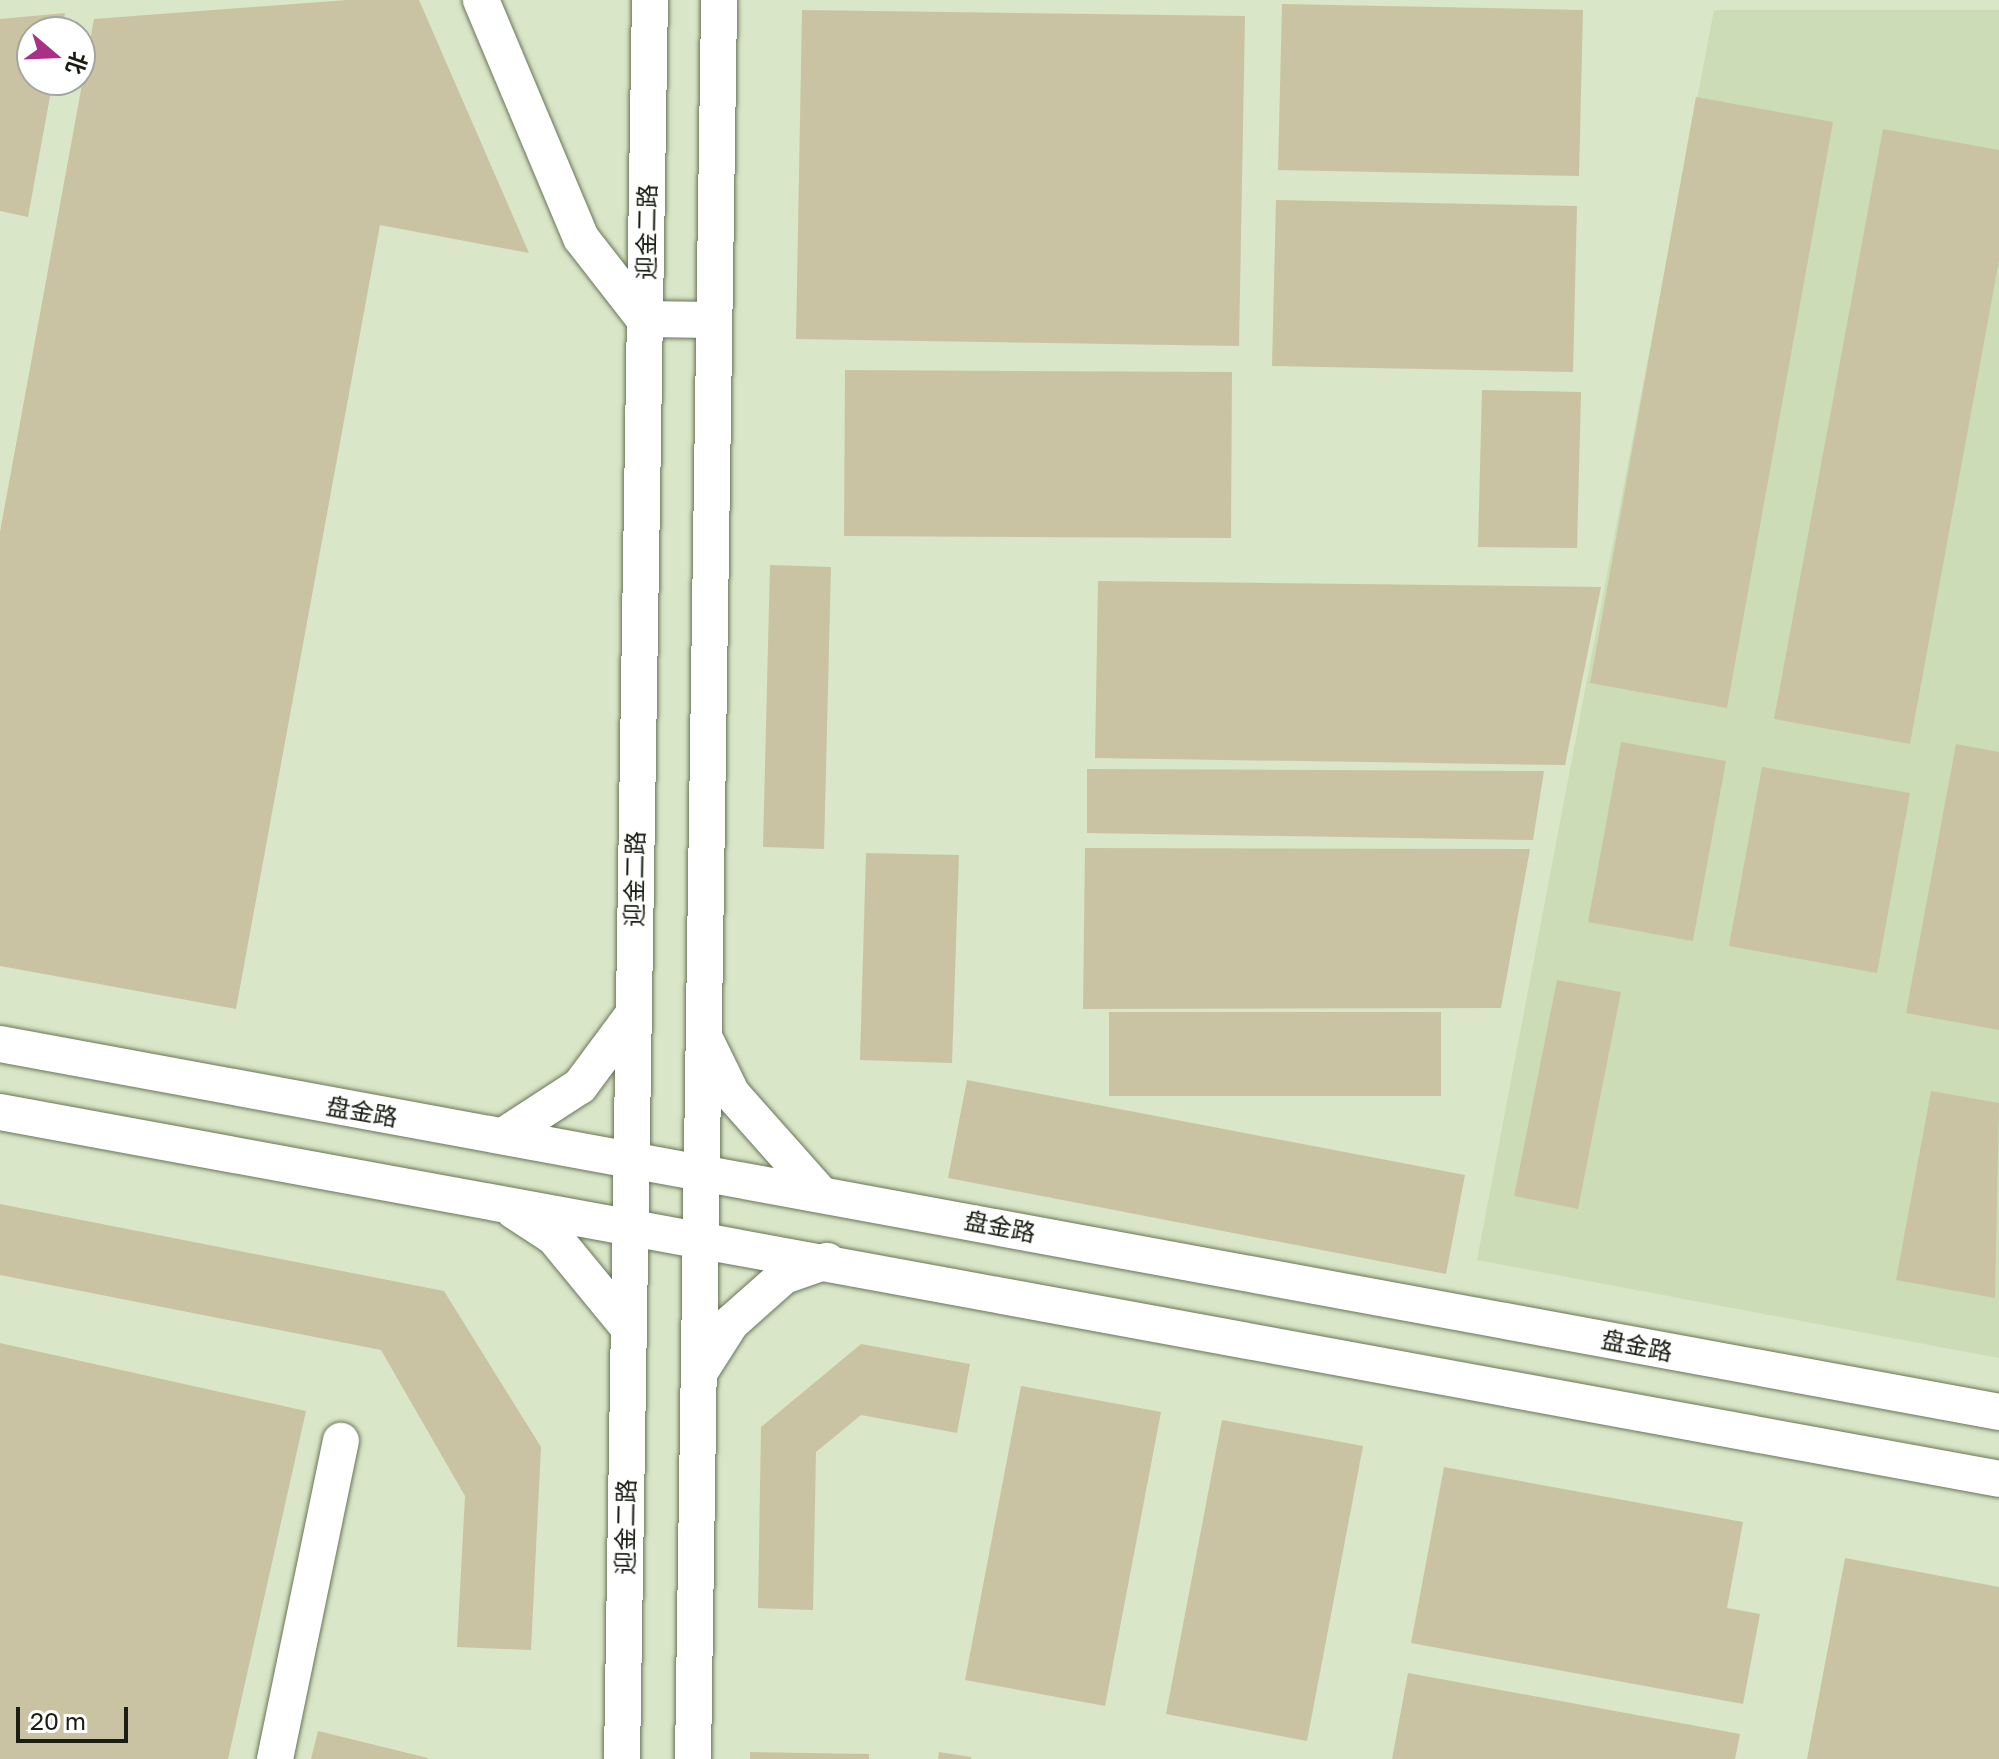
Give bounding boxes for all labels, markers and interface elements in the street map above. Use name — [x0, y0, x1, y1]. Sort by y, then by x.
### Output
north arrow — [16, 16, 96, 96]
text: 北 — [61, 49, 94, 78]
street label: 迎金二路 — [631, 184, 661, 280]
street label: 迎金二路 — [619, 831, 649, 927]
street label: 盘金路 — [324, 1091, 400, 1131]
street label: 盘金路 — [962, 1205, 1038, 1247]
street label: 盘金路 — [1599, 1324, 1675, 1366]
street label: 迎金二路 — [610, 1479, 640, 1575]
scale bar — [20, 1691, 132, 1741]
text: 20 m — [30, 1706, 86, 1735]

